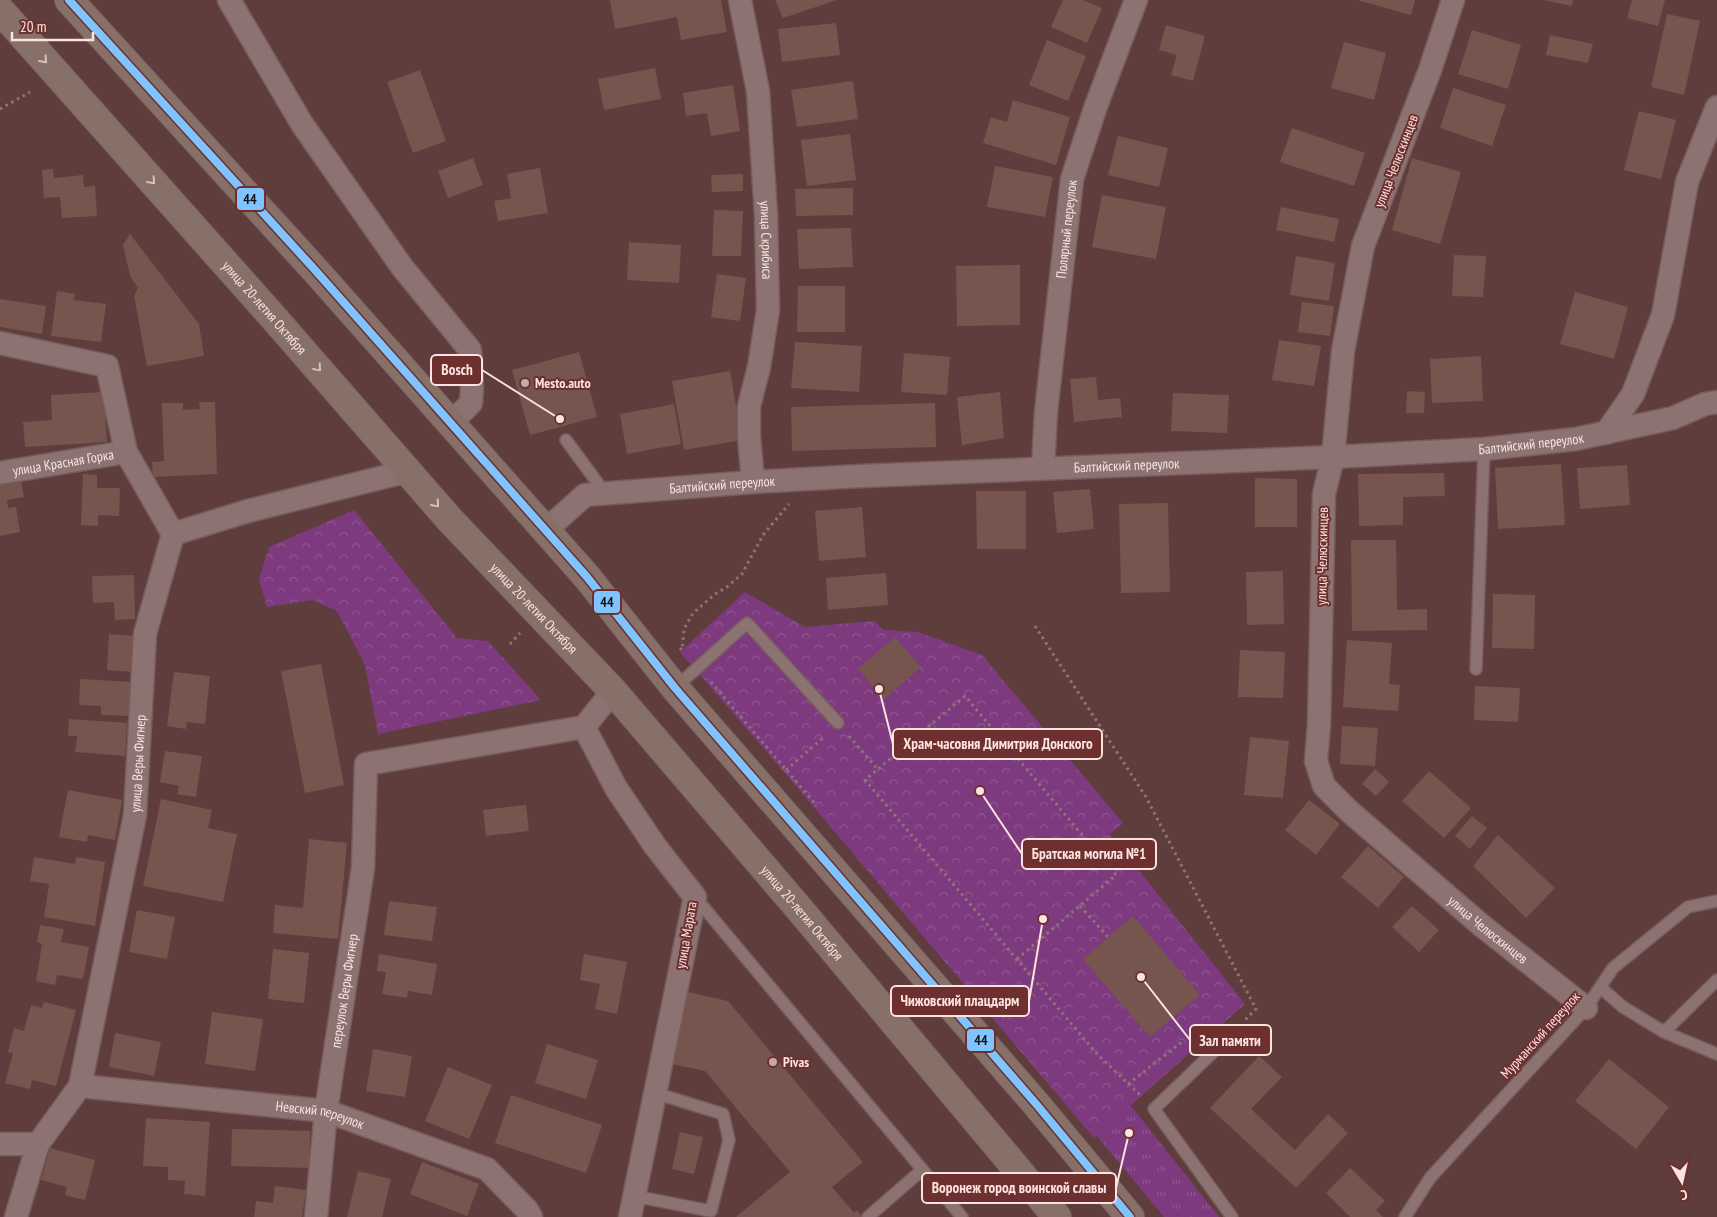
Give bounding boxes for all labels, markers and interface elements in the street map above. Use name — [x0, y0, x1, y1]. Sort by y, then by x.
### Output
scale bar — [12, 10, 94, 42]
text: 20 m — [20, 17, 46, 36]
one-way arrow — [38, 54, 47, 63]
street label: улица Челюскинцев — [1370, 112, 1422, 210]
one-way arrow — [146, 176, 155, 185]
street label: Полярный переулок — [1052, 178, 1081, 280]
line badge: 44 — [236, 187, 265, 211]
text: 44 — [243, 190, 257, 208]
street label: улица Скрибиса — [756, 200, 776, 279]
street label: улица 20-летия Октября — [218, 257, 311, 358]
callout: Bosch — [431, 355, 482, 385]
text: Bosch — [441, 360, 473, 379]
one-way arrow — [312, 363, 321, 372]
place label: Mesto.auto — [535, 374, 591, 392]
marker: Mesto.auto — [519, 377, 531, 389]
street label: Балтийский переулок — [1478, 428, 1586, 458]
street label: улица Красная Горка — [11, 445, 115, 480]
street label: Балтийский переулок — [1073, 454, 1181, 476]
street label: Балтийский переулок — [669, 472, 776, 497]
one-way arrow — [431, 498, 439, 507]
street label: улица Челюскинцев — [1312, 506, 1332, 605]
street label: улица 20-летия Октября — [486, 559, 582, 658]
line badge: 44 — [593, 590, 621, 614]
text: 44 — [600, 593, 614, 611]
street label: улица Веры Фигнер — [126, 714, 150, 813]
callout: Храм-часовня Димитрия Донского — [893, 729, 1102, 759]
text: Храм-часовня Димитрия Донского — [903, 734, 1093, 753]
callout: Братская могила №1 — [1022, 839, 1156, 869]
text: Братская могила №1 — [1032, 844, 1146, 863]
street label: улица 20-летия Октября — [757, 862, 848, 964]
street label: улица Челюскинцев — [1444, 892, 1532, 968]
street label: улица Марата — [671, 900, 701, 970]
street label: переулок Веры Фигнер — [327, 933, 362, 1049]
callout: Чижовский плацдарм — [891, 986, 1029, 1016]
street label: Мурманский переулок — [1496, 987, 1584, 1082]
text: Чижовский плацдарм — [901, 991, 1019, 1010]
callout: Зал памяти — [1190, 1025, 1271, 1055]
line badge: 44 — [966, 1028, 995, 1052]
text: 44 — [974, 1031, 988, 1049]
text: Зал памяти — [1199, 1031, 1261, 1050]
place label: Pivas — [783, 1053, 809, 1071]
marker: Pivas — [767, 1056, 779, 1068]
street label: Невский переулок — [275, 1097, 367, 1133]
north arrow — [1657, 1157, 1707, 1207]
callout: Воронеж город воинской славы — [922, 1173, 1116, 1203]
text: Воронеж город воинской славы — [932, 1178, 1106, 1197]
text: С — [1679, 1185, 1689, 1204]

